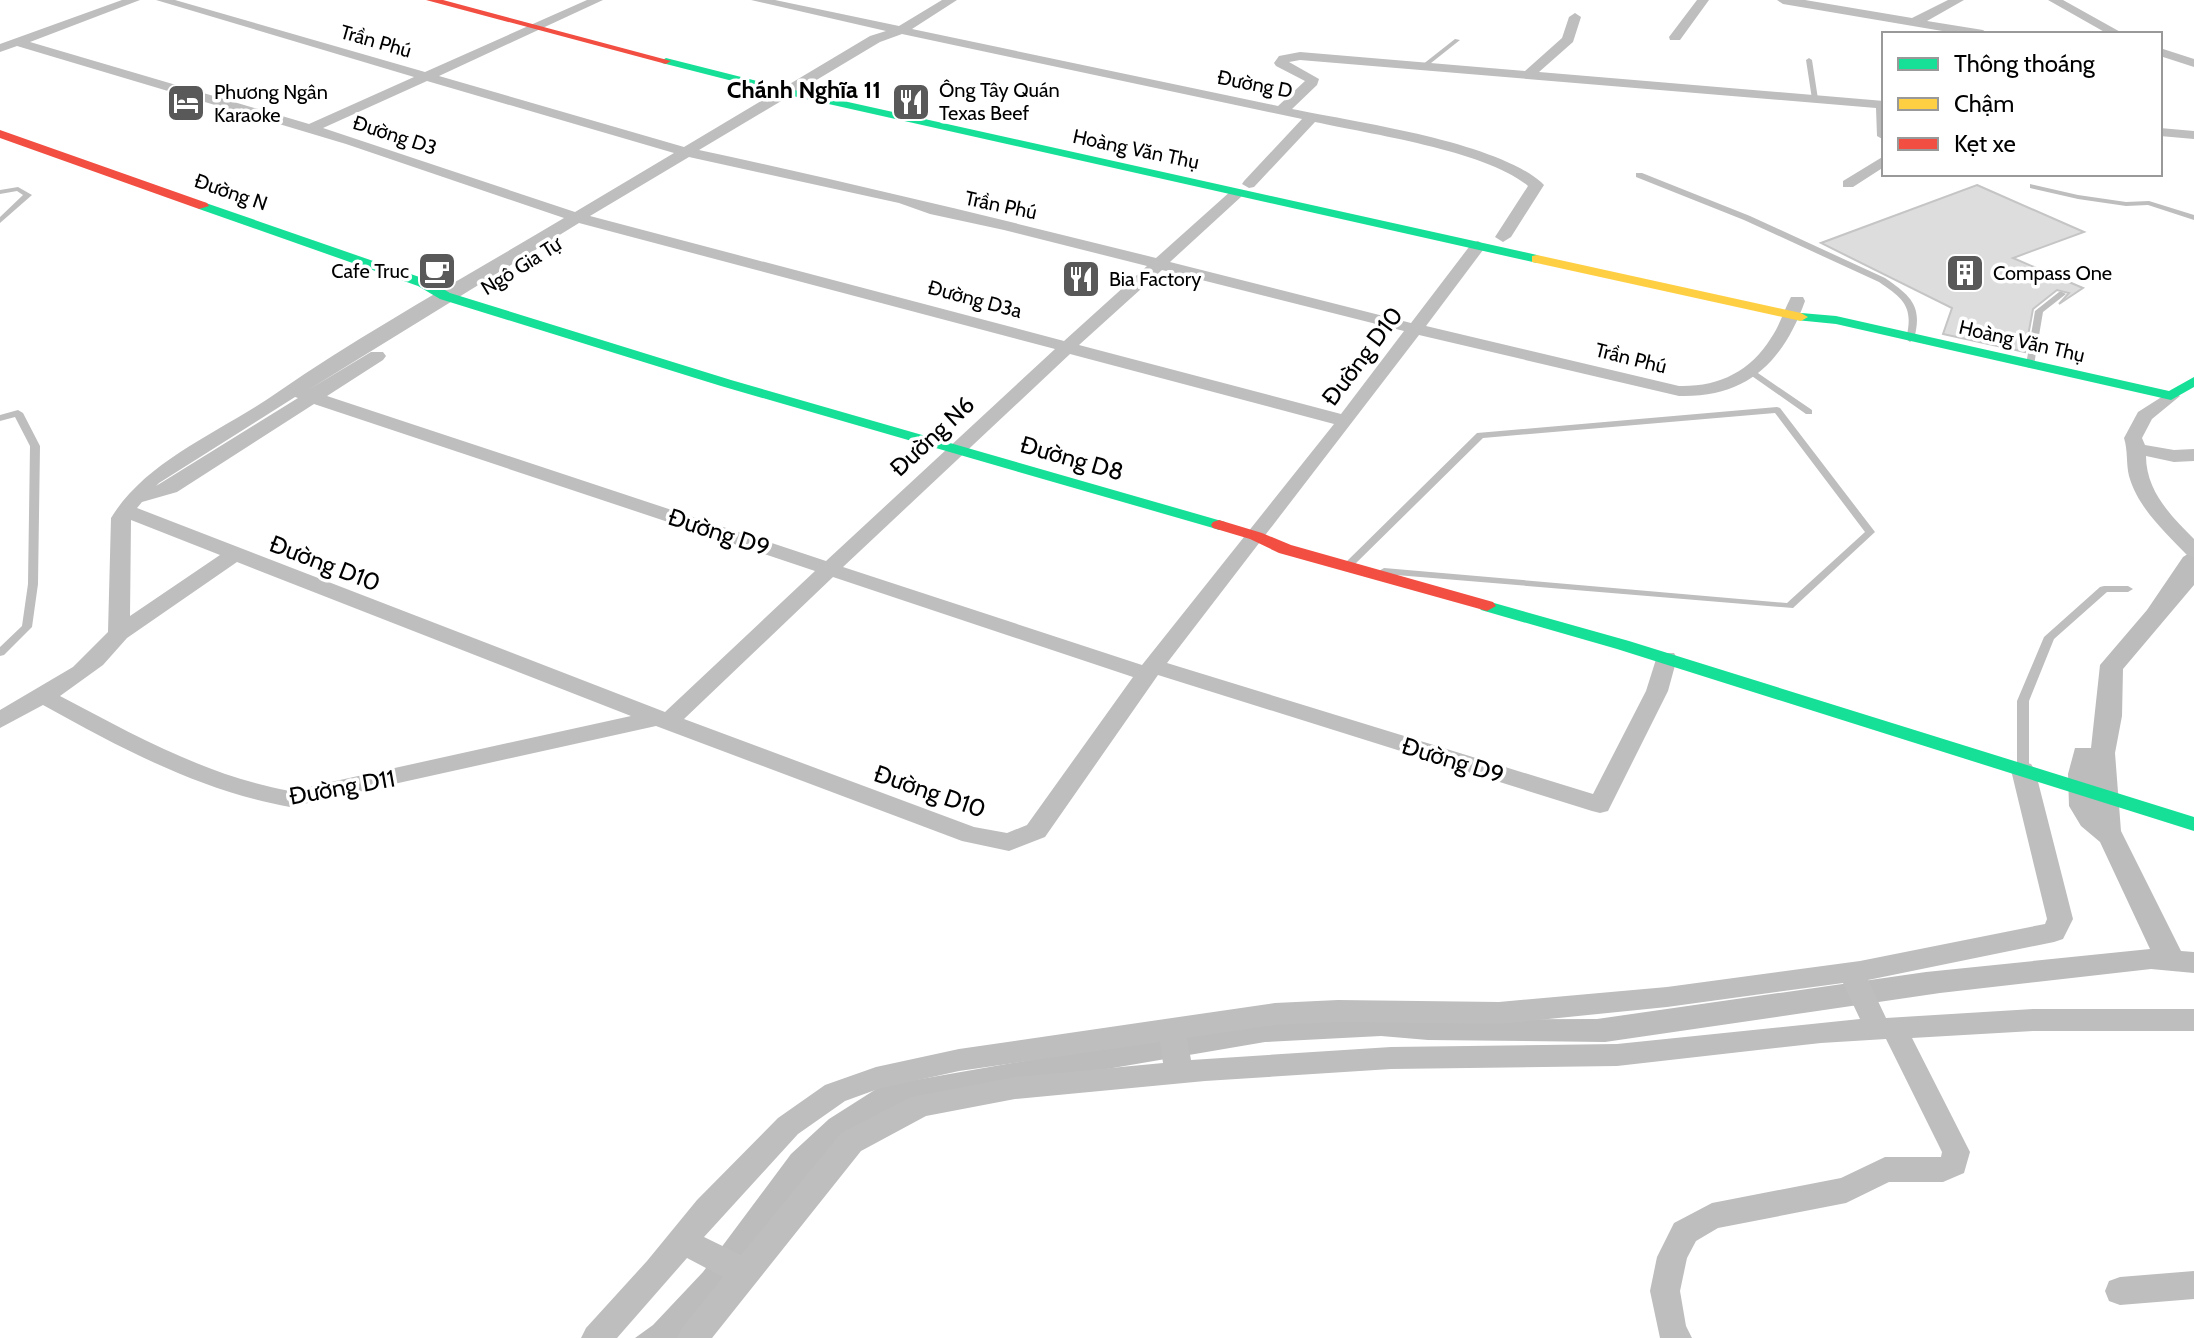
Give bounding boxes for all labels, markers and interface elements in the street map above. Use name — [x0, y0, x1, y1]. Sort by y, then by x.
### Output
street label: Trần Phú — [338, 19, 414, 63]
legend — [1882, 32, 2162, 176]
text: Thông thoáng — [1954, 49, 2096, 78]
street label: Đường D — [1215, 65, 1295, 103]
district label: Chánh Nghĩa 11 — [727, 75, 881, 104]
place label: Ông Tây Quán Texas Beef — [939, 78, 1060, 125]
place label: Phương Ngân Karaoke — [214, 80, 328, 127]
restaurant icon: Ông Tây Quán Texas Beef — [890, 81, 932, 123]
hotel icon: Phương Ngân Karaoke — [165, 82, 207, 124]
text: Chậm — [1954, 89, 2014, 118]
street label: Đường D3 — [350, 110, 440, 160]
street label: Hoàng Văn Thụ — [1071, 124, 1201, 174]
text: Kẹt xe — [1954, 129, 2016, 158]
street label: Đường N — [191, 168, 271, 216]
street label: Trần Phú — [963, 186, 1039, 224]
street label: Ngô Gia Tự — [476, 231, 567, 300]
cafe icon: Cafe Truc — [416, 250, 458, 292]
building icon: Compass One — [1944, 252, 1986, 294]
restaurant icon: Bia Factory — [1060, 258, 1102, 300]
place label: Cafe Truc — [331, 259, 409, 283]
place label: Compass One — [1993, 261, 2112, 285]
place label: Bia Factory — [1109, 267, 1201, 291]
street label: Đường D3a — [925, 275, 1025, 323]
street label: Đường D10 — [1315, 301, 1409, 411]
street label: Hoàng Văn Thụ — [1957, 315, 2087, 367]
street label: Trần Phú — [1593, 338, 1669, 378]
street label: Đường N6 — [884, 390, 980, 482]
street label: Đường D8 — [1017, 429, 1127, 487]
street label: Đường D9 — [665, 502, 773, 562]
street label: Đường D10 — [266, 529, 384, 597]
street label: Đường D9 — [1398, 731, 1508, 789]
street label: Đường D10 — [870, 758, 990, 824]
street label: Đường D11 — [287, 763, 397, 811]

